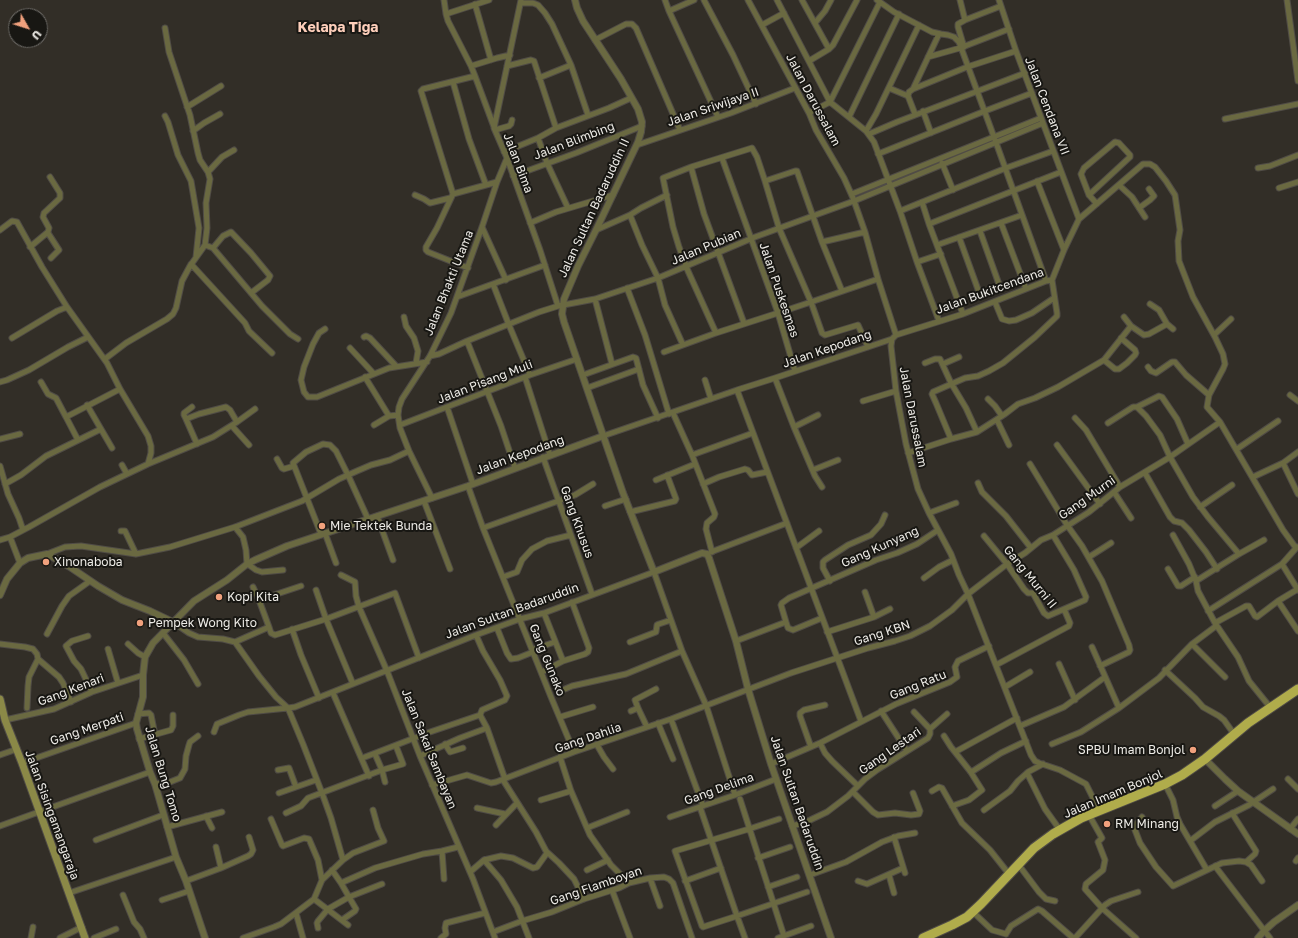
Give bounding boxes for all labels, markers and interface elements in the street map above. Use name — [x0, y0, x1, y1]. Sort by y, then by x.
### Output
north arrow — [8, 8, 48, 48]
district label: Kelapa Tiga — [298, 20, 378, 36]
text: U — [29, 28, 45, 42]
street label: Jalan Darussalam — [783, 51, 843, 149]
street label: Jalan Cendana VII — [1022, 55, 1072, 157]
street label: Jalan Sriwijaya II — [665, 85, 761, 129]
street label: Jalan Blimbing — [532, 119, 616, 163]
street label: Jalan Bima — [500, 131, 536, 195]
street label: Jalan Sultan Badaruddin II — [555, 136, 633, 280]
street label: Jalan Pubian — [669, 226, 743, 268]
street label: Jalan Bhakti Utama — [421, 228, 477, 338]
street label: Jalan Puskesmas — [756, 241, 802, 339]
street label: Jalan Bukitcendana — [934, 265, 1046, 317]
street label: Jalan Kepodang — [781, 327, 873, 371]
street label: Jalan Pisang Muli — [435, 357, 535, 407]
street label: Jalan Darussalam — [896, 365, 930, 469]
street label: Jalan Kepodang — [474, 432, 566, 478]
street label: Gang Murni — [1056, 473, 1118, 523]
street label: Gang Khusus — [557, 484, 597, 560]
place label: Mie Tektek Bunda — [330, 519, 432, 533]
marker: Mie Tektek Bunda — [317, 521, 327, 531]
street label: Gang Kunyang — [839, 523, 921, 571]
street label: Gang Murni II — [1000, 543, 1060, 611]
place label: Xinonaboba — [54, 555, 123, 569]
marker: Xinonaboba — [41, 557, 51, 567]
street label: Jalan Sultan Badaruddin — [443, 580, 581, 642]
place label: Kopi Kita — [227, 590, 279, 604]
marker: Kopi Kita — [214, 592, 224, 602]
place label: Pempek Wong Kito — [148, 616, 257, 630]
street label: Gang KBN — [852, 617, 912, 649]
marker: Pempek Wong Kito — [135, 618, 145, 628]
street label: Gang Gunako — [526, 622, 568, 698]
street label: Gang Ratu — [888, 667, 948, 703]
street label: Gang Kenari — [36, 671, 106, 709]
street label: Jalan Sakai Sambayan — [398, 687, 460, 811]
street label: Gang Merpati — [48, 710, 126, 748]
street label: Gang Dahlia — [553, 720, 623, 756]
street label: Gang Lestari — [856, 724, 924, 778]
street label: Jalan Bung Tomo — [142, 725, 184, 823]
street label: Jalan Sultan Badaruddin — [767, 734, 827, 872]
place label: SPBU Imam Bonjol — [1078, 743, 1185, 757]
marker: SPBU Imam Bonjol — [1188, 745, 1198, 755]
street label: Jalan Sisingamangaraja — [22, 748, 82, 882]
street label: Jalan Imam Bonjol — [1061, 767, 1165, 821]
street label: Gang Delima — [682, 770, 756, 808]
place label: RM Minang — [1115, 817, 1179, 831]
marker: RM Minang — [1102, 819, 1112, 829]
street label: Gang Flamboyan — [548, 864, 644, 908]

